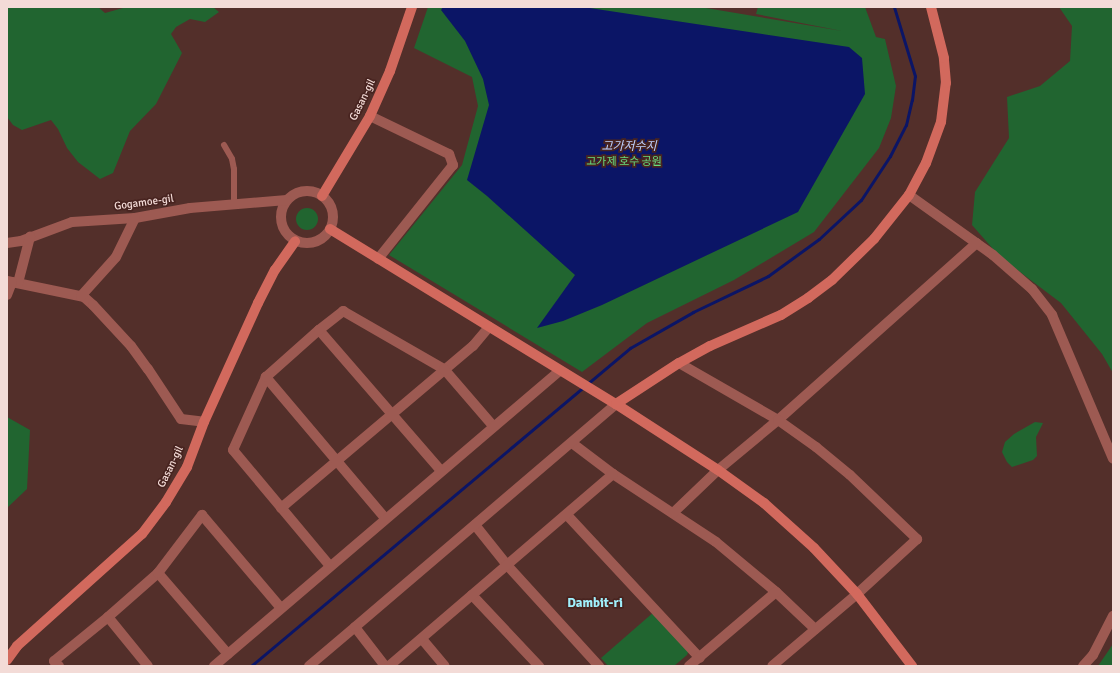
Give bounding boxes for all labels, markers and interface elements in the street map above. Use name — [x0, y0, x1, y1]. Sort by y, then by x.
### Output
street label: Gasan-gil — [347, 77, 379, 123]
water label: 고가저수지 — [601, 140, 657, 154]
park label: 고가제 호수 공원 — [586, 155, 662, 169]
street label: Gogamoe-gil — [113, 192, 175, 214]
street label: Gasan-gil — [155, 444, 187, 490]
district label: Dambit-ri — [567, 595, 623, 611]

